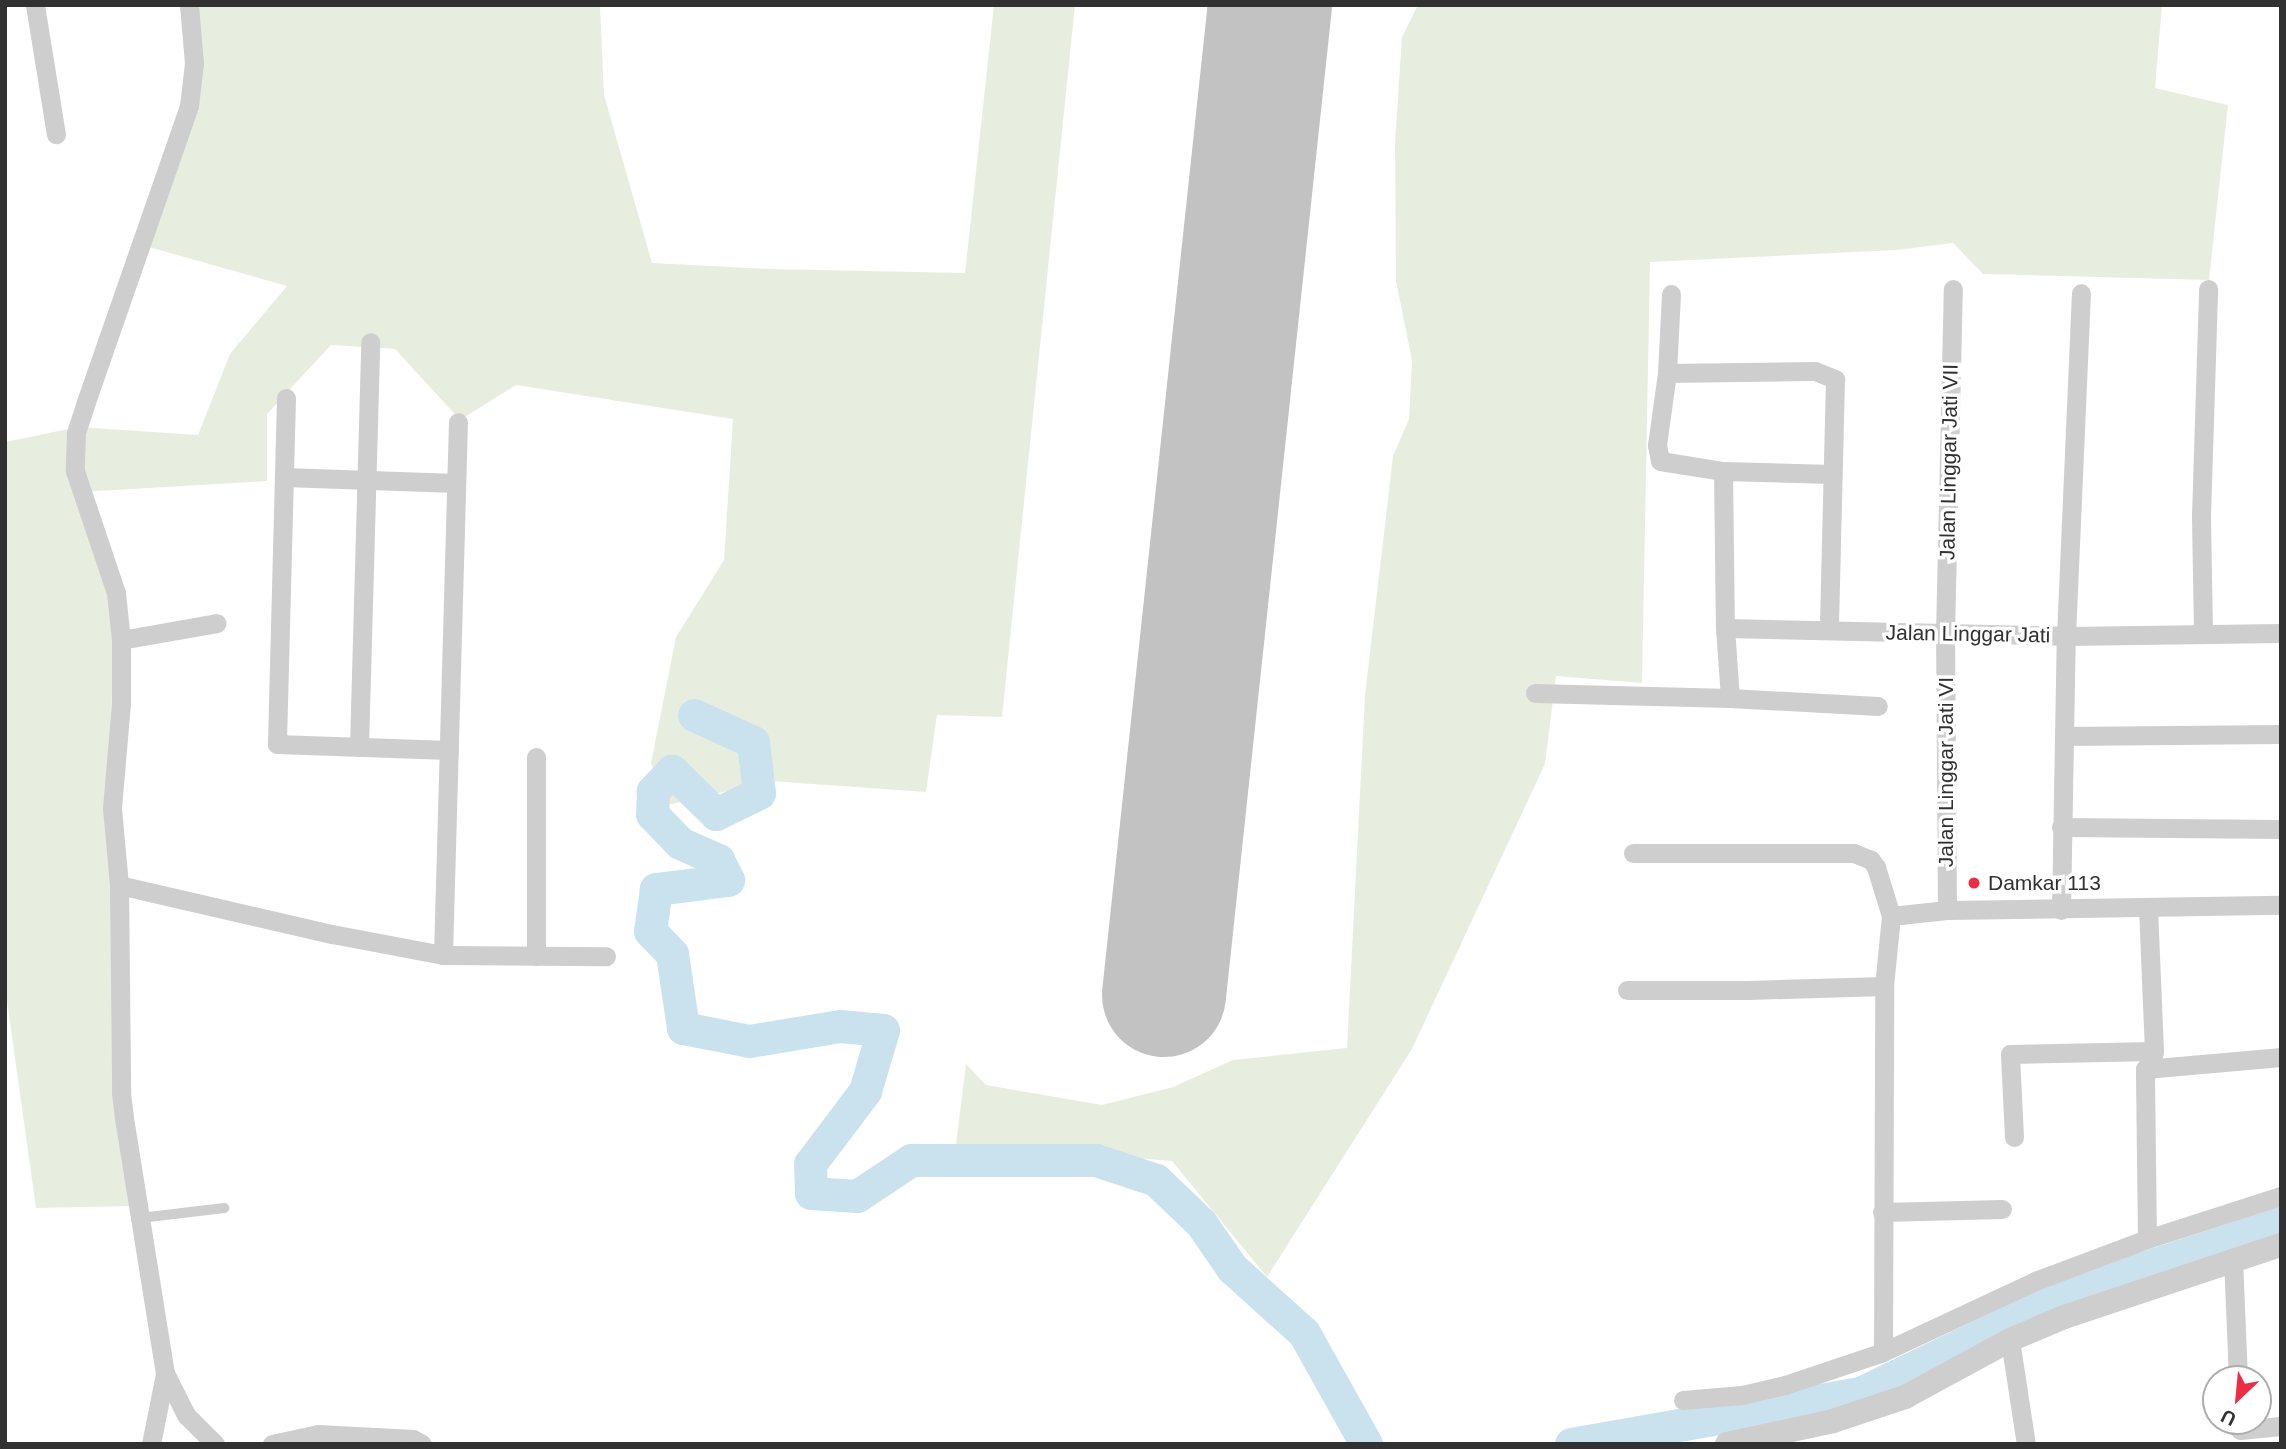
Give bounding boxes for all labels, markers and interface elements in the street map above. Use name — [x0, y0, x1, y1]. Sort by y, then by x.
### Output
street label: Jalan Linggar Jati VII — [1935, 364, 1963, 560]
street label: Jalan Linggar Jati — [1885, 620, 2051, 648]
street label: Jalan Linggar Jati VI — [1933, 677, 1959, 867]
place label: Damkar 113 — [1988, 870, 2101, 896]
marker: Damkar 113 — [1966, 875, 1982, 891]
north arrow — [2202, 1365, 2272, 1435]
text: U — [2218, 1405, 2239, 1430]

